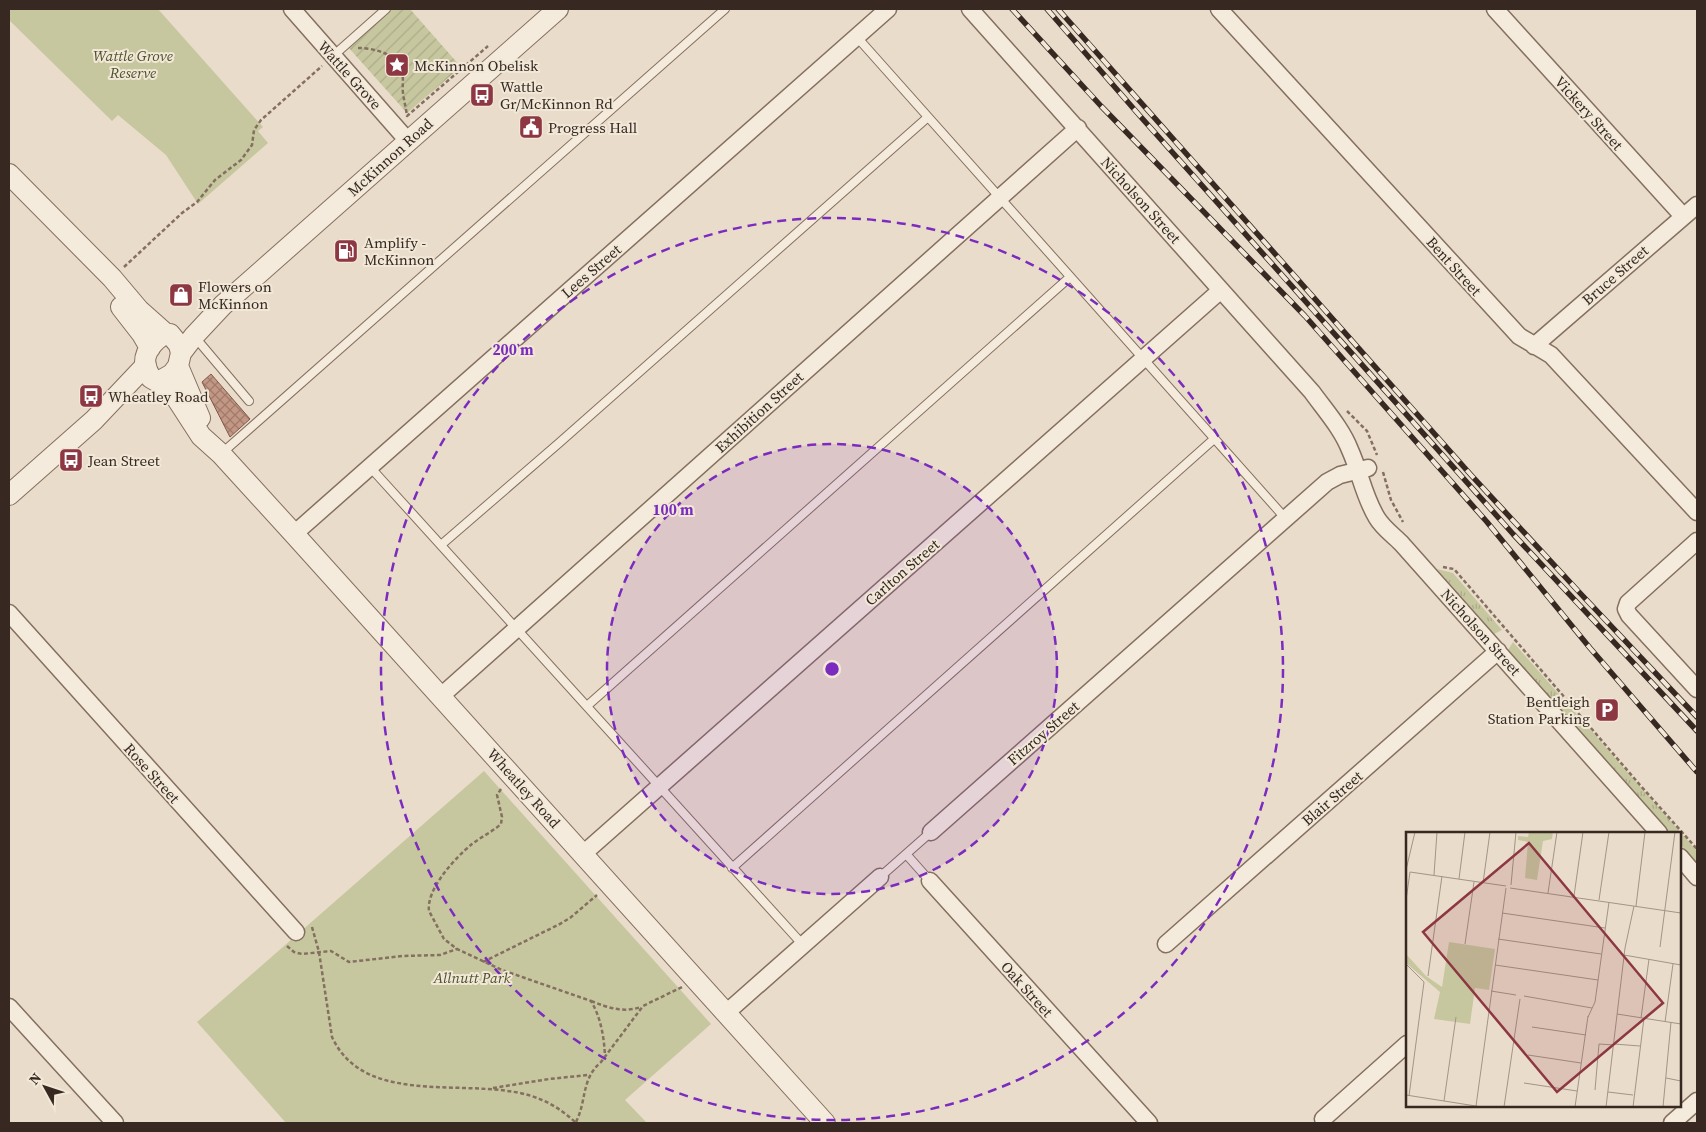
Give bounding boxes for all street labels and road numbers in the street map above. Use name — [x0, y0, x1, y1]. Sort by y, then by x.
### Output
street label: Wattle Grove — [313, 36, 387, 114]
street label: Vickery Street — [1550, 71, 1628, 155]
street label: McKinnon Road — [343, 113, 437, 201]
street label: Nicholson Street — [1096, 152, 1186, 248]
street label: Bent Street — [1422, 232, 1486, 300]
street label: Lees Street — [557, 239, 626, 303]
street label: Bruce Street — [1577, 240, 1653, 310]
street label: Exhibition Street — [710, 366, 808, 457]
street label: Carlton Street — [860, 534, 944, 610]
street label: Nicholson Street — [1436, 584, 1526, 680]
street label: Fitzroy Street — [1003, 696, 1084, 770]
street label: Rose Street — [119, 738, 185, 808]
street label: Wheatley Road — [483, 744, 566, 833]
street label: Blair Street — [1297, 766, 1367, 830]
street label: Oak Street — [996, 956, 1058, 1022]

